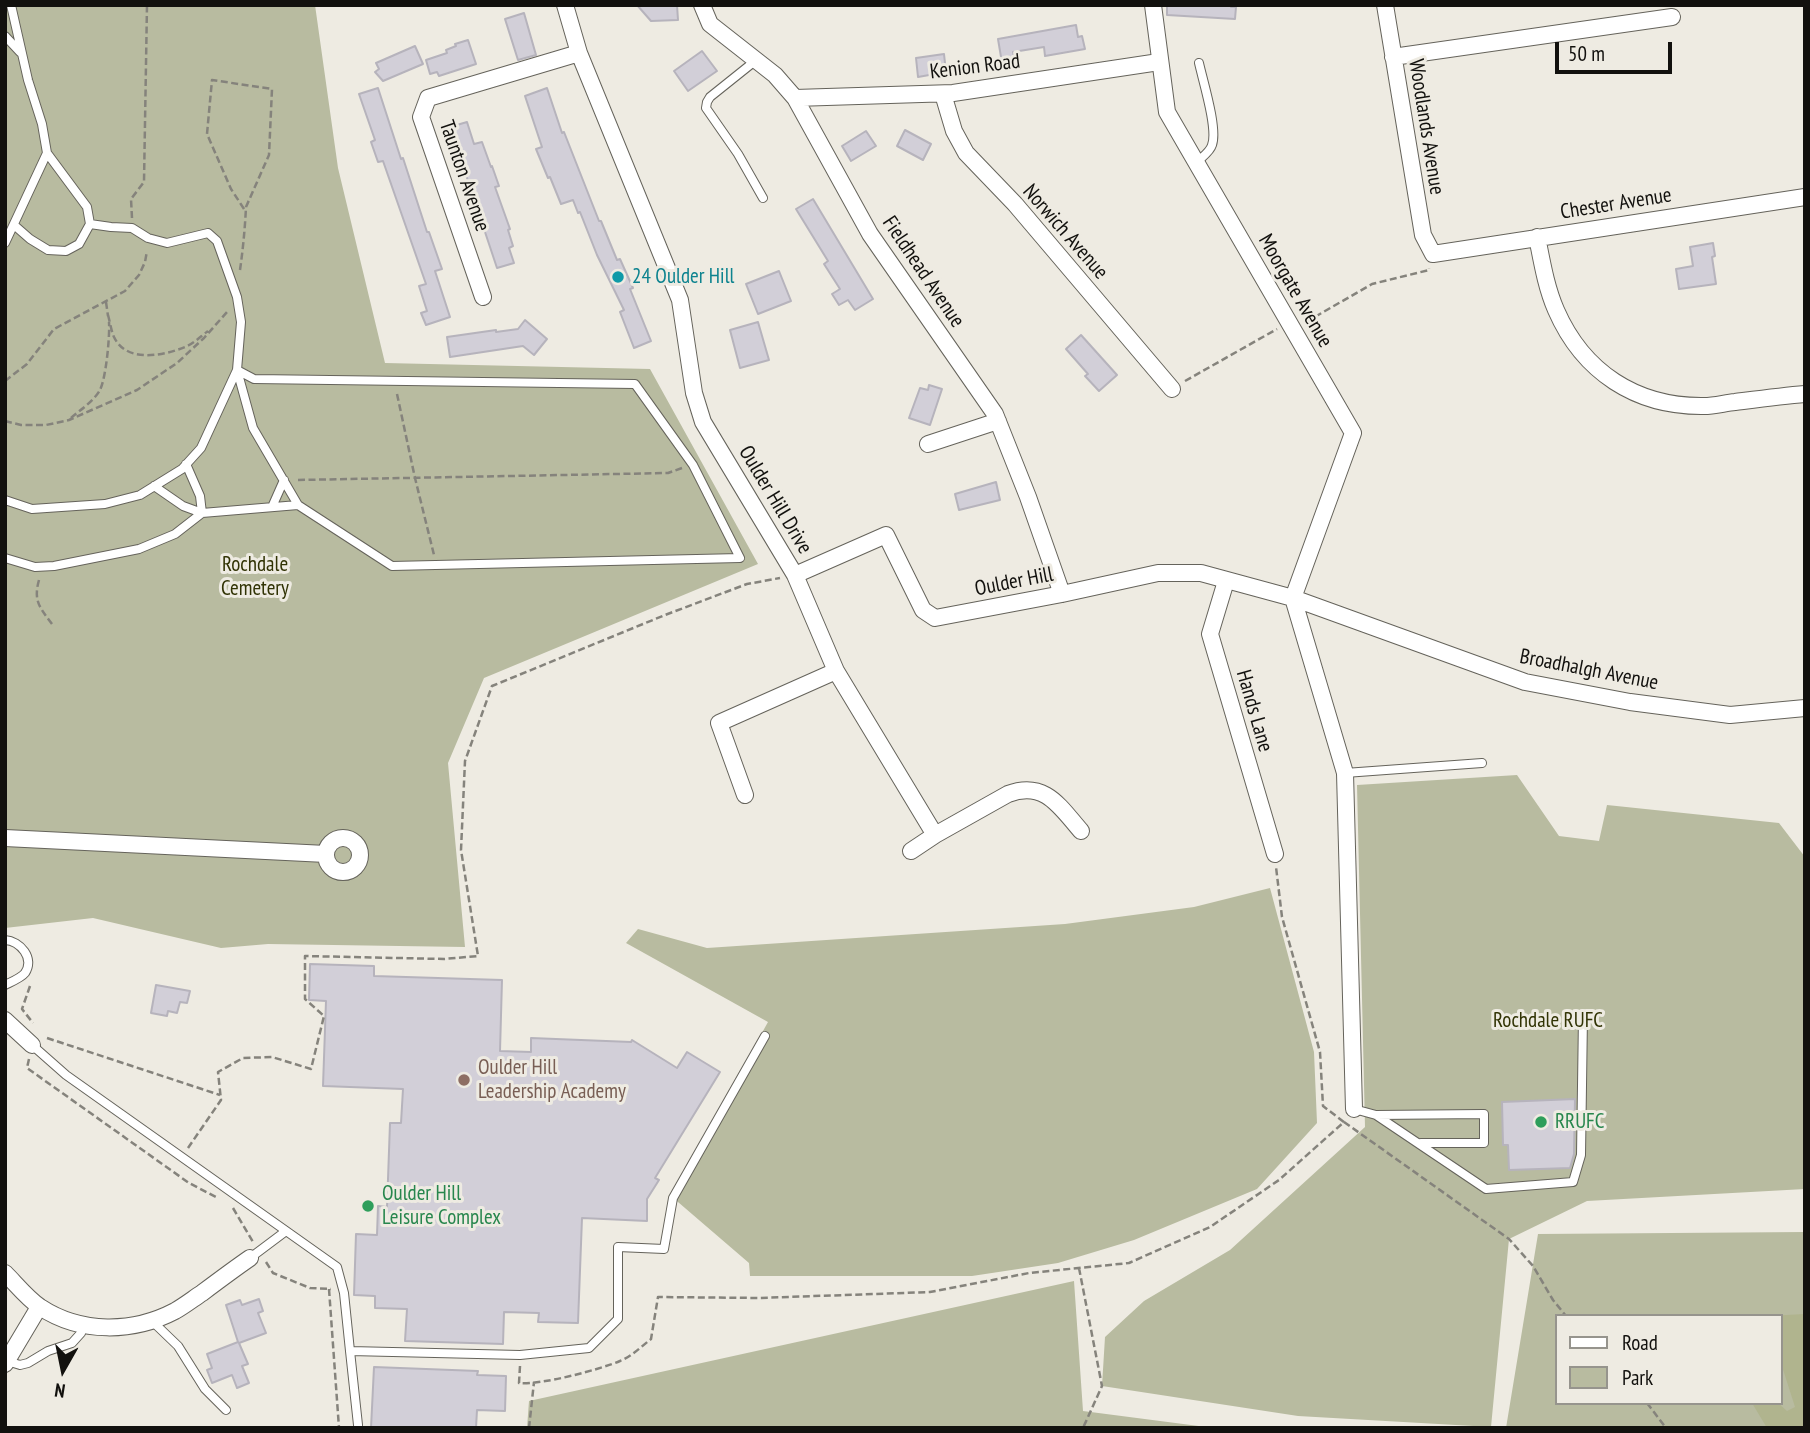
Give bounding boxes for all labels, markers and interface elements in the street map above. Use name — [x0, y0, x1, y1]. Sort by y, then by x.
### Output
scale bar — [1558, 28, 1675, 72]
text: 50 m — [1568, 40, 1605, 67]
street label: Kenion Road — [929, 49, 1021, 85]
street label: Woodlands Avenue — [1403, 57, 1449, 197]
street label: Taunton Avenue — [433, 117, 495, 235]
street label: Norwich Avenue — [1017, 179, 1113, 285]
street label: Chester Avenue — [1559, 183, 1673, 225]
street label: Fieldhead Avenue — [877, 212, 969, 332]
street label: Moorgate Avenue — [1252, 230, 1338, 352]
place label: 24 Oulder Hill — [632, 264, 734, 290]
marker: 24 Oulder Hill — [610, 269, 626, 285]
street label: Oulder Hill Drive — [733, 441, 817, 559]
park label: Rochdale Cemetery — [221, 552, 289, 602]
street label: Oulder Hill — [973, 562, 1055, 602]
street label: Broadhalgh Avenue — [1518, 644, 1660, 696]
street label: Hands Lane — [1230, 667, 1278, 755]
park label: Rochdale RUFC — [1493, 1008, 1603, 1034]
place label: Oulder Hill Leadership Academy — [478, 1055, 626, 1105]
marker: Oulder Hill Leadership Academy — [456, 1072, 472, 1088]
place label: RRUFC — [1555, 1109, 1604, 1135]
marker: RRUFC — [1533, 1114, 1549, 1130]
place label: Oulder Hill Leisure Complex — [382, 1181, 501, 1231]
marker: Oulder Hill Leisure Complex — [360, 1198, 376, 1214]
legend — [1554, 1314, 1782, 1405]
text: Road — [1622, 1329, 1658, 1356]
north arrow — [28, 1335, 98, 1405]
text: Park — [1622, 1364, 1653, 1391]
text: N — [53, 1378, 67, 1403]

